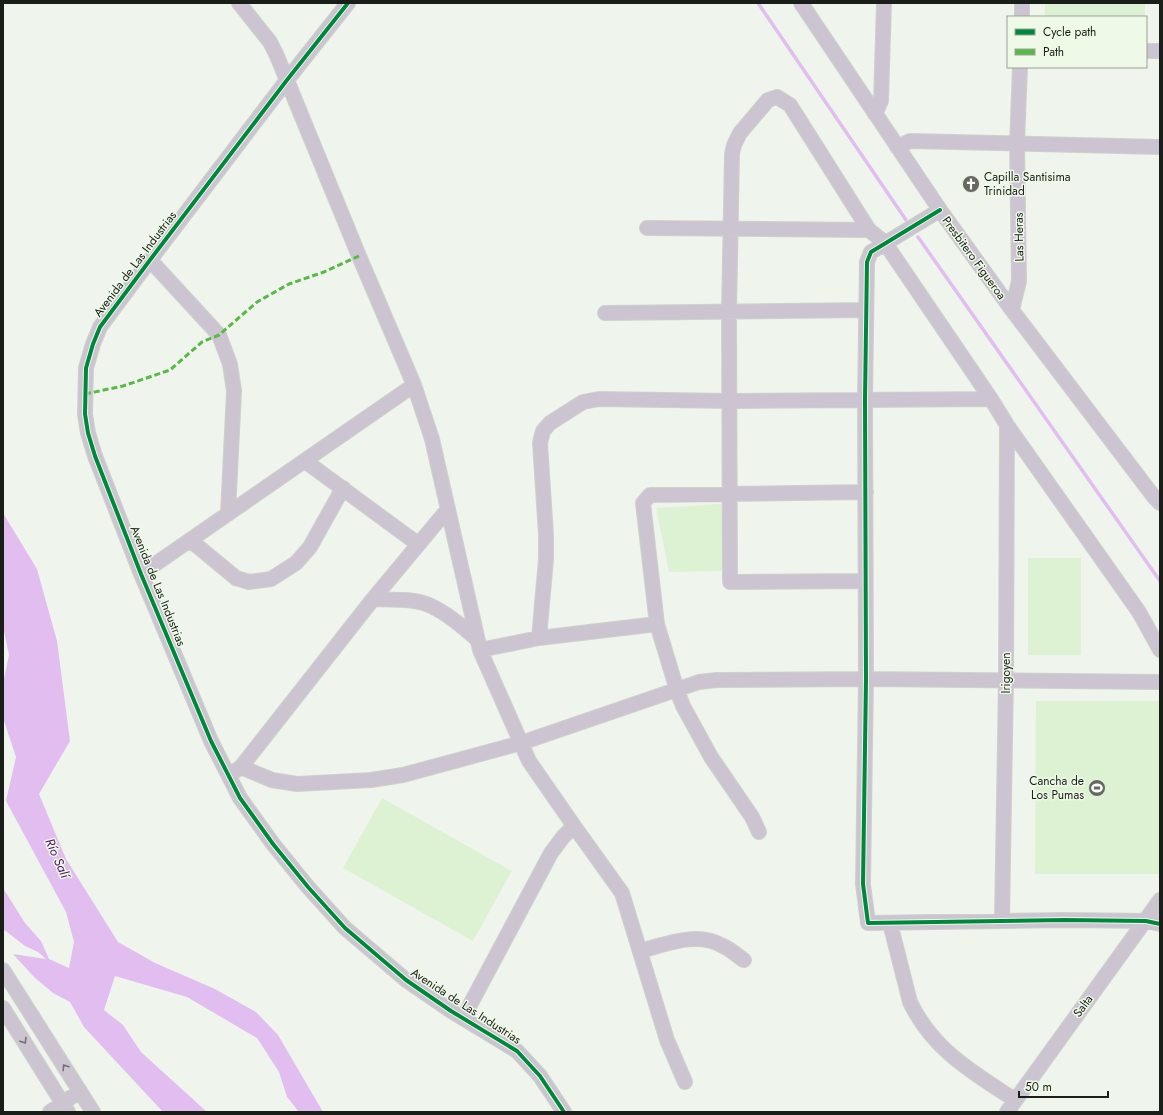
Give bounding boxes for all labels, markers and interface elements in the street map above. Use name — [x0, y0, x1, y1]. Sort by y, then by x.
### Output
legend — [1007, 16, 1147, 68]
text: Cycle path — [1043, 23, 1096, 41]
text: Path — [1043, 43, 1064, 61]
place label: Capilla Santisima Trinidad — [984, 168, 1071, 200]
church icon: Capilla Santisima Trinidad — [961, 174, 981, 194]
street label: Avenida de Las Industrias — [89, 207, 181, 321]
street label: Las Heras — [1010, 212, 1028, 262]
street label: Presbitero Figueroa — [938, 213, 1011, 304]
street label: Avenida de Las Industrias — [126, 523, 190, 649]
street label: Irigoyen — [997, 653, 1015, 693]
place label: Cancha de Los Pumas — [1029, 772, 1084, 804]
sports icon: Cancha de Los Pumas — [1087, 778, 1107, 798]
water label: Río Salí — [40, 835, 75, 883]
street label: Avenida de Las Industrias — [407, 963, 525, 1049]
street label: Salta — [1069, 991, 1097, 1021]
one-way arrow — [19, 1037, 26, 1044]
one-way arrow — [63, 1065, 70, 1072]
scale bar — [1019, 1073, 1108, 1099]
text: 50 m — [1025, 1078, 1052, 1096]

